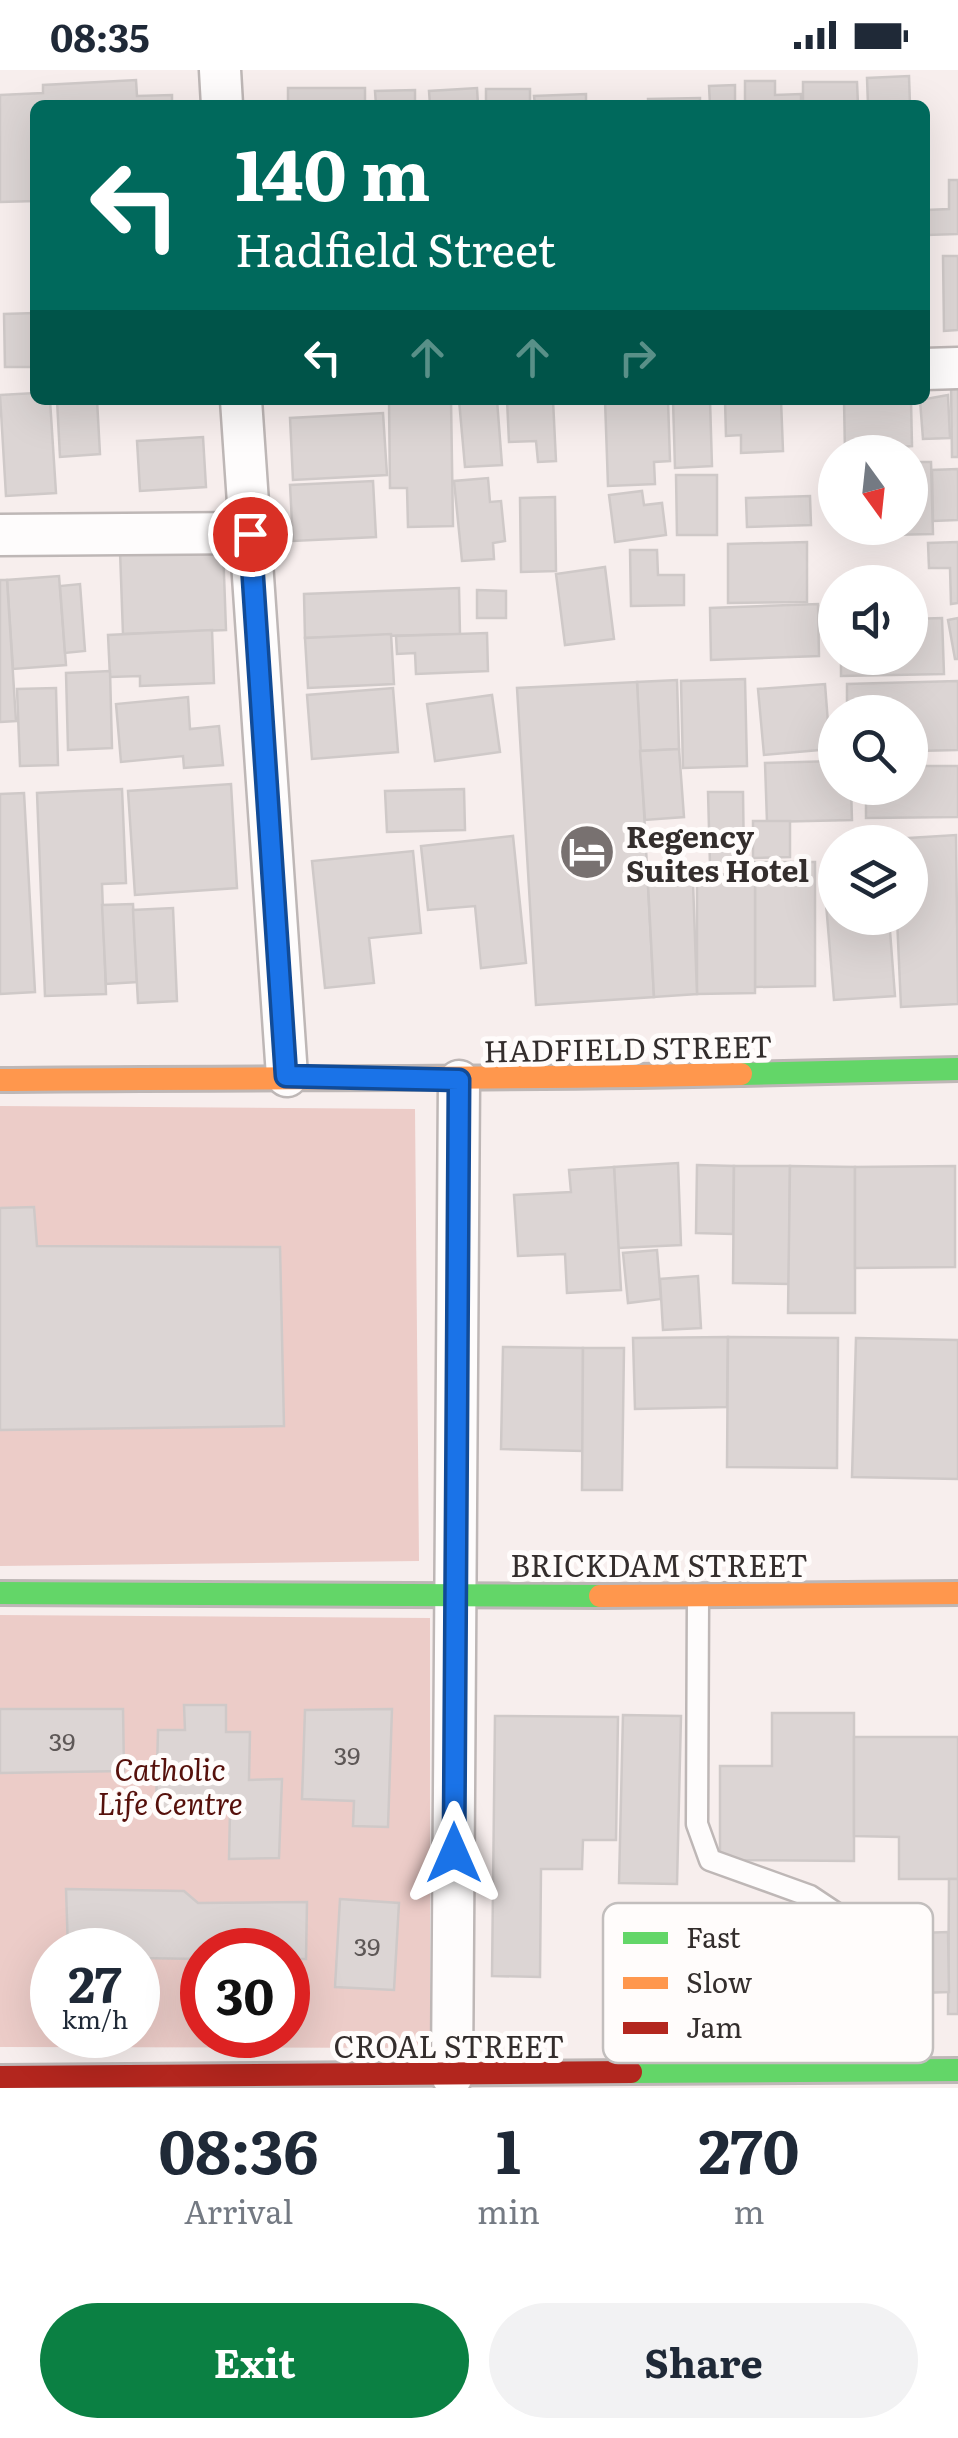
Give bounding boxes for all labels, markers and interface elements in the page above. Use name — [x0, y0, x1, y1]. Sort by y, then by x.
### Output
text: 08:35 — [50, 7, 150, 64]
text: 140 m — [235, 119, 430, 223]
icon: left — [70, 140, 200, 270]
text: Hadfield Street — [235, 214, 556, 281]
icon: left — [295, 330, 350, 385]
icon: ahead — [400, 330, 455, 385]
icon: ahead — [505, 330, 560, 385]
icon: right — [610, 330, 665, 385]
north arrow — [818, 435, 928, 545]
map controls — [818, 435, 928, 935]
pin — [208, 492, 293, 577]
icon: arrive — [223, 507, 278, 562]
button: sound — [818, 565, 928, 675]
button: search — [818, 695, 928, 805]
place label: Regency Suites Hotel — [626, 813, 809, 891]
hotel icon: Regency Suites Hotel — [557, 822, 617, 882]
button: layers — [818, 825, 928, 935]
street label: HADFIELD STREET — [483, 1022, 773, 1072]
street label: BRICKDAM STREET — [510, 1542, 808, 1586]
house number: 39 — [49, 1722, 75, 1759]
house number: 39 — [334, 1736, 360, 1773]
park label: Catholic Life Centre — [97, 1746, 243, 1824]
position arrow — [402, 1801, 506, 1905]
legend — [603, 1903, 933, 2063]
text: Fast — [686, 1915, 741, 1957]
house number: 39 — [354, 1927, 380, 1964]
speed limit sign: 30 — [180, 1928, 310, 2058]
text: 27 — [68, 1944, 122, 2018]
text: Slow — [686, 1960, 752, 2002]
text: km/h — [62, 2000, 128, 2037]
text: Jam — [686, 2005, 742, 2047]
street label: CROAL STREET — [334, 2023, 564, 2067]
text: 08:36 — [158, 2103, 319, 2192]
text: 1 — [496, 2103, 521, 2192]
text: 270 — [698, 2103, 799, 2192]
text: Arrival — [184, 2186, 293, 2234]
text: min — [477, 2186, 540, 2234]
text: m — [733, 2186, 765, 2234]
button: Exit — [40, 2303, 469, 2418]
button: Share — [489, 2303, 918, 2418]

